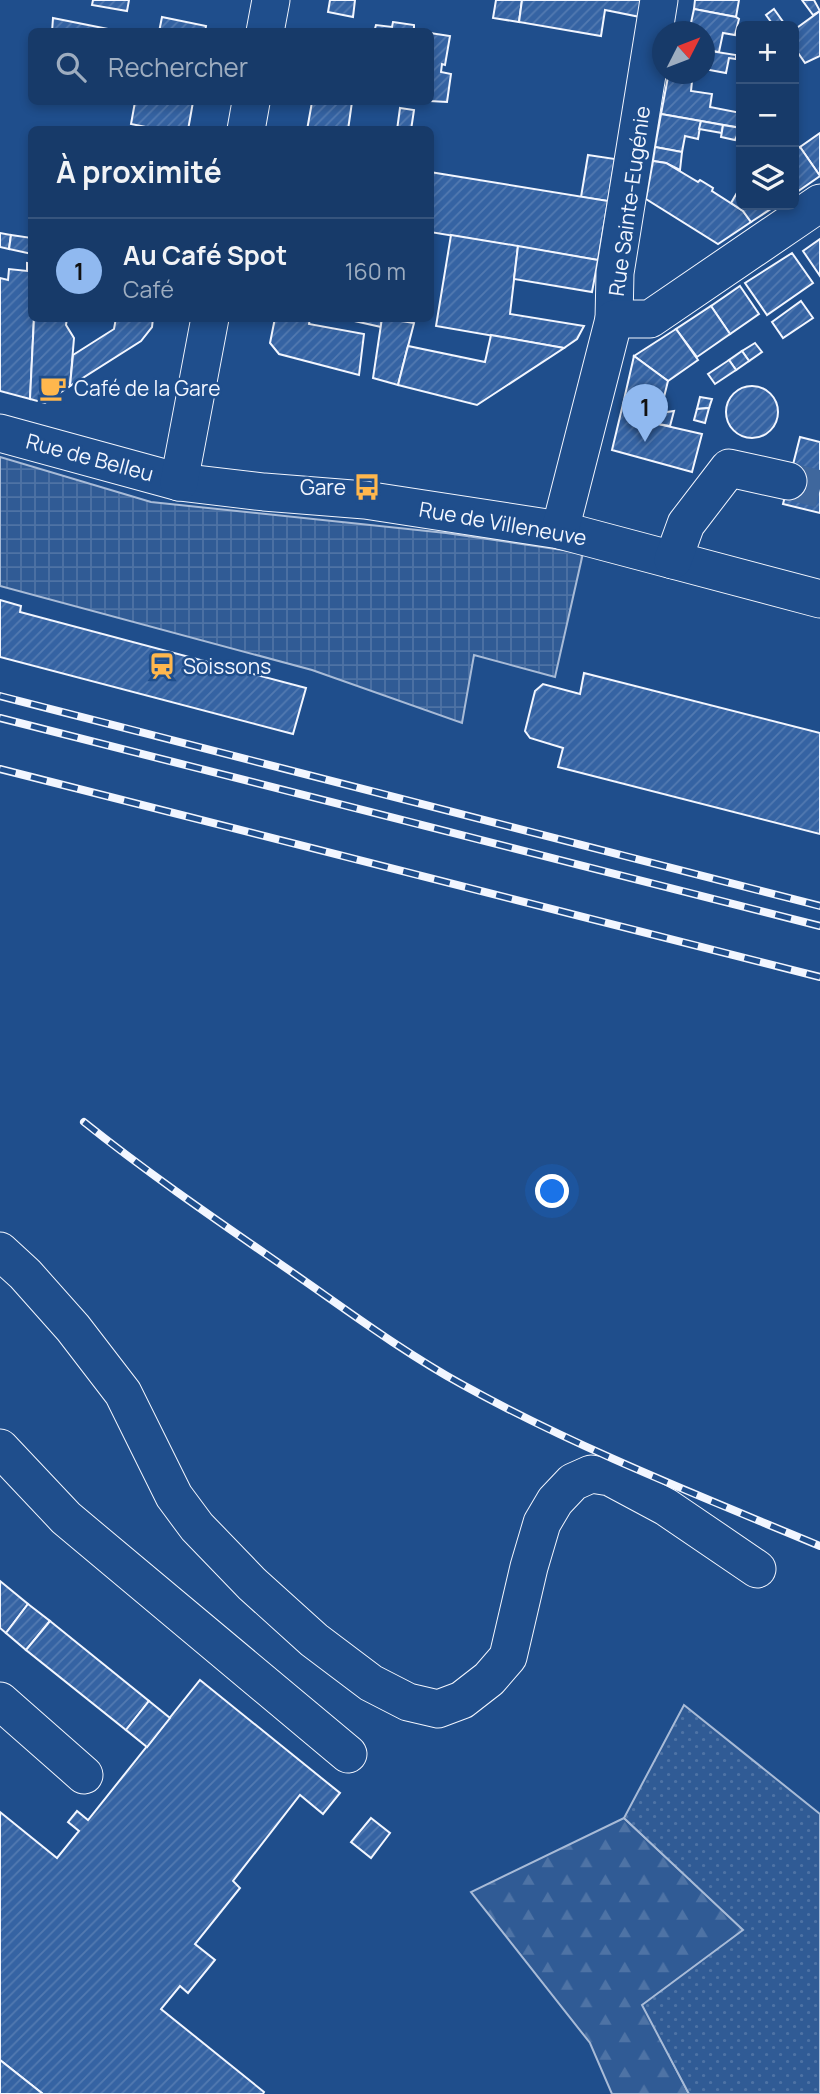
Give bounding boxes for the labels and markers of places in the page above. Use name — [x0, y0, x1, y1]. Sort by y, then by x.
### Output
cafe icon: Café de la Gare — [38, 373, 68, 403]
place label: Café de la Gare — [74, 374, 220, 402]
pin: 1 — [622, 384, 668, 442]
bus stop icon: Gare — [352, 472, 382, 502]
place label: Gare — [300, 473, 346, 501]
station icon: Soissons — [147, 651, 177, 681]
place label: Soissons — [183, 652, 271, 680]

